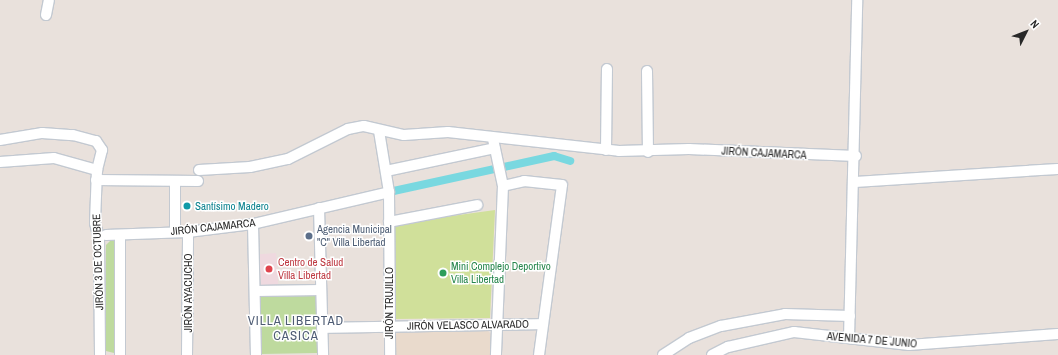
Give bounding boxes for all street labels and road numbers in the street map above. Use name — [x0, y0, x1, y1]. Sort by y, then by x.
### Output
street label: JIRÓN CAJAMARCA — [721, 144, 807, 162]
street label: JIRÓN 3 DE OCTUBRE — [90, 214, 106, 310]
street label: JIRÓN CAJAMARCA — [170, 216, 256, 238]
street label: JIRÓN AYACUCHO — [181, 253, 195, 333]
street label: JIRÓN TRUJILLO — [382, 267, 396, 339]
street label: JIRÓN VELASCO ALVARADO — [407, 317, 529, 333]
street label: AVENIDA 7 DE JUNIO — [826, 329, 918, 351]

